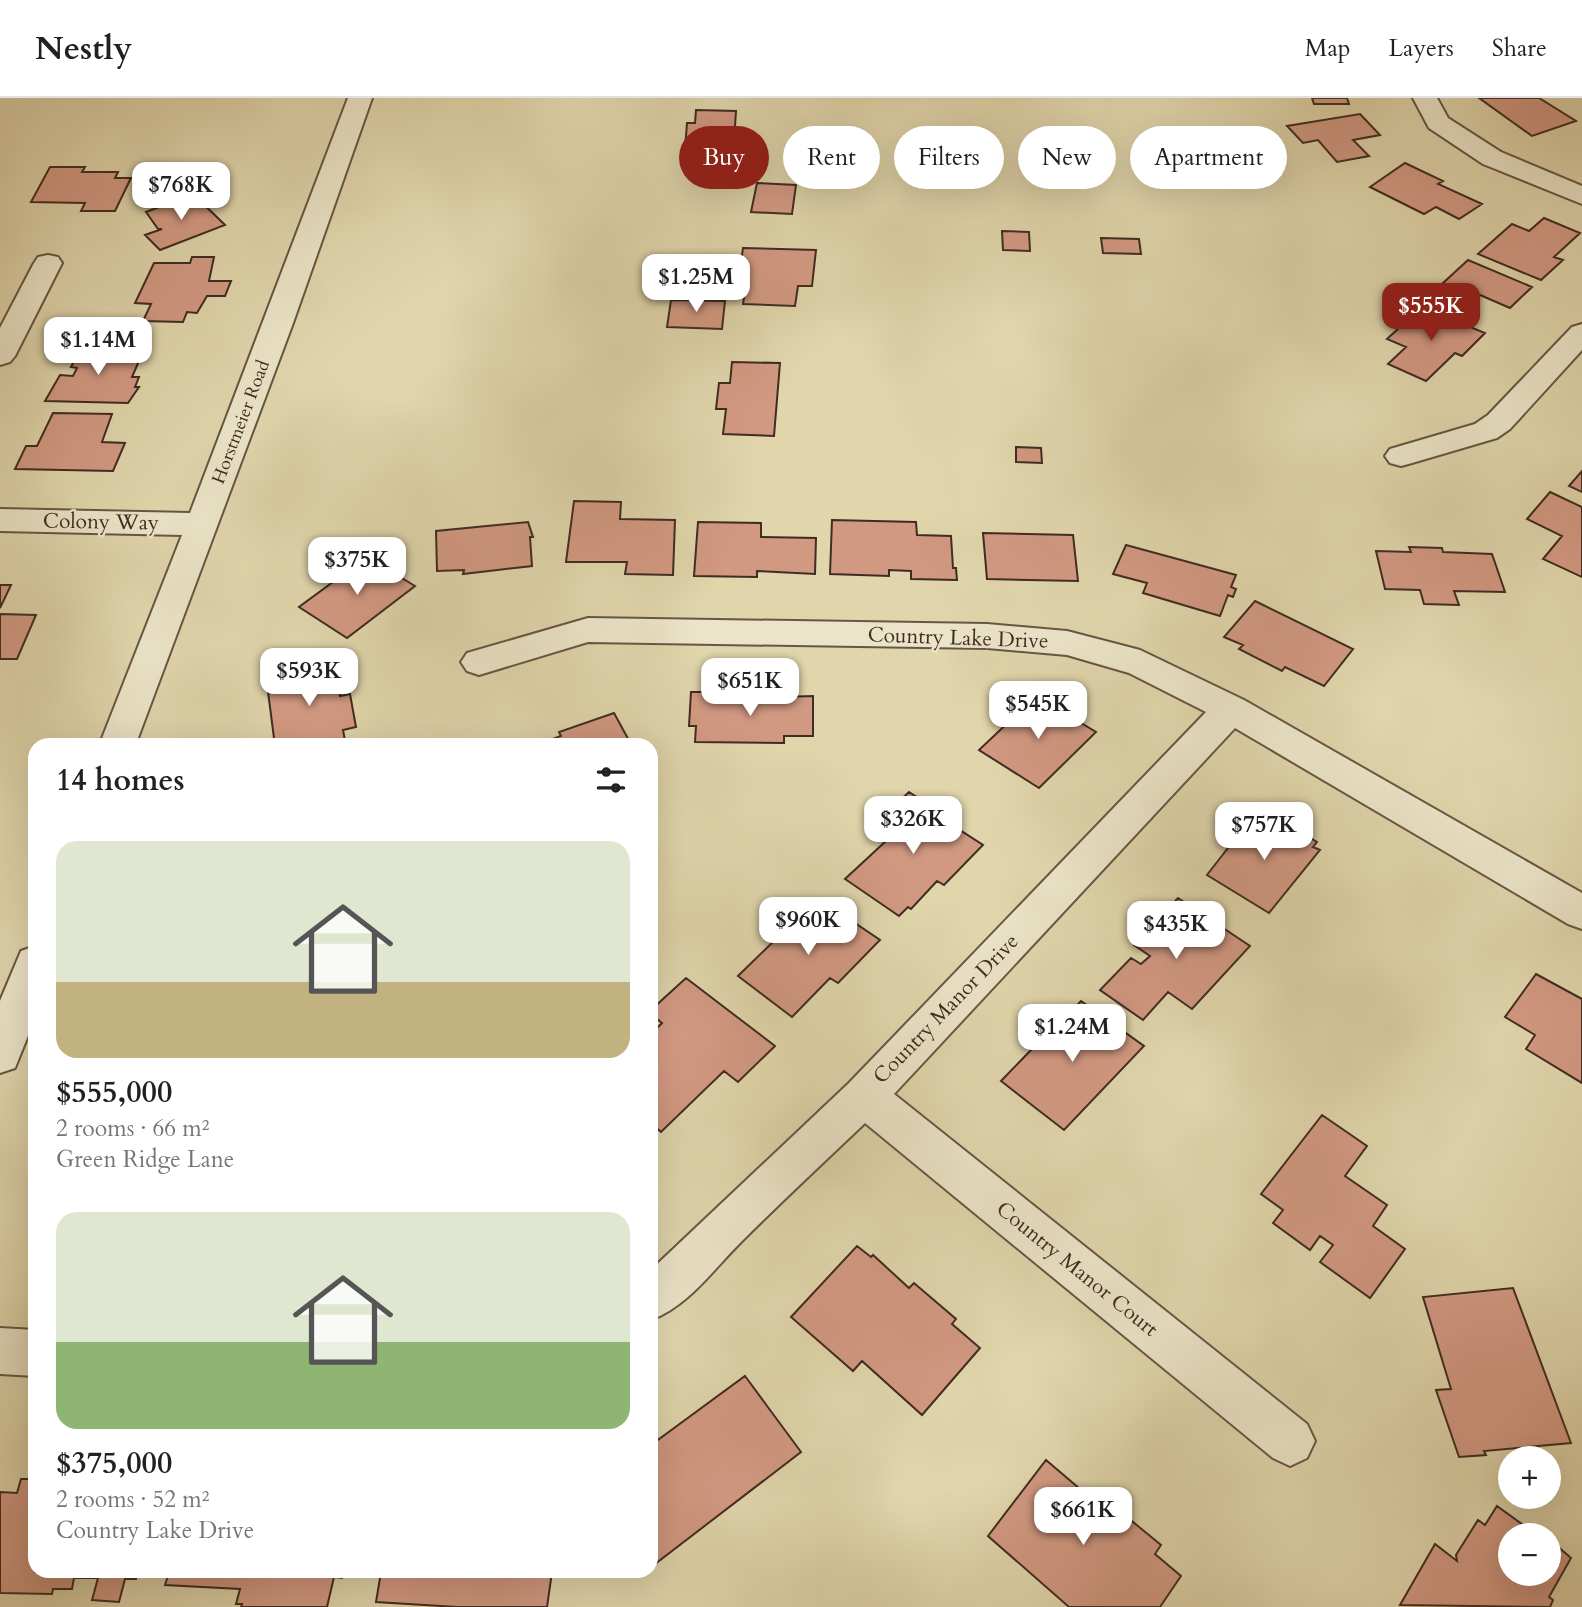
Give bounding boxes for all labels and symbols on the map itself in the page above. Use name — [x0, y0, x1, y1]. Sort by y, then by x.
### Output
pin: $768K — [132, 162, 230, 222]
pin: $1.25M — [639, 254, 753, 314]
pin: $555K — [1382, 284, 1480, 343]
pin: $1.14M — [41, 317, 155, 377]
street label: Horstmeier Road — [206, 356, 276, 487]
street label: Colony Way — [43, 506, 159, 538]
pin: $375K — [308, 538, 406, 597]
street label: Country Lake Drive — [867, 620, 1049, 656]
pin: $593K — [260, 648, 358, 708]
pin: $651K — [701, 658, 799, 718]
pin: $545K — [989, 682, 1087, 741]
pin: $326K — [864, 796, 962, 856]
pin: $757K — [1215, 802, 1313, 862]
pin: $960K — [759, 898, 857, 957]
pin: $435K — [1127, 902, 1225, 961]
street label: Country Manor Drive — [867, 928, 1025, 1090]
pin: $1.24M — [1015, 1004, 1129, 1064]
street label: Country Manor Court — [990, 1195, 1164, 1344]
pin: $661K — [1034, 1488, 1132, 1547]

